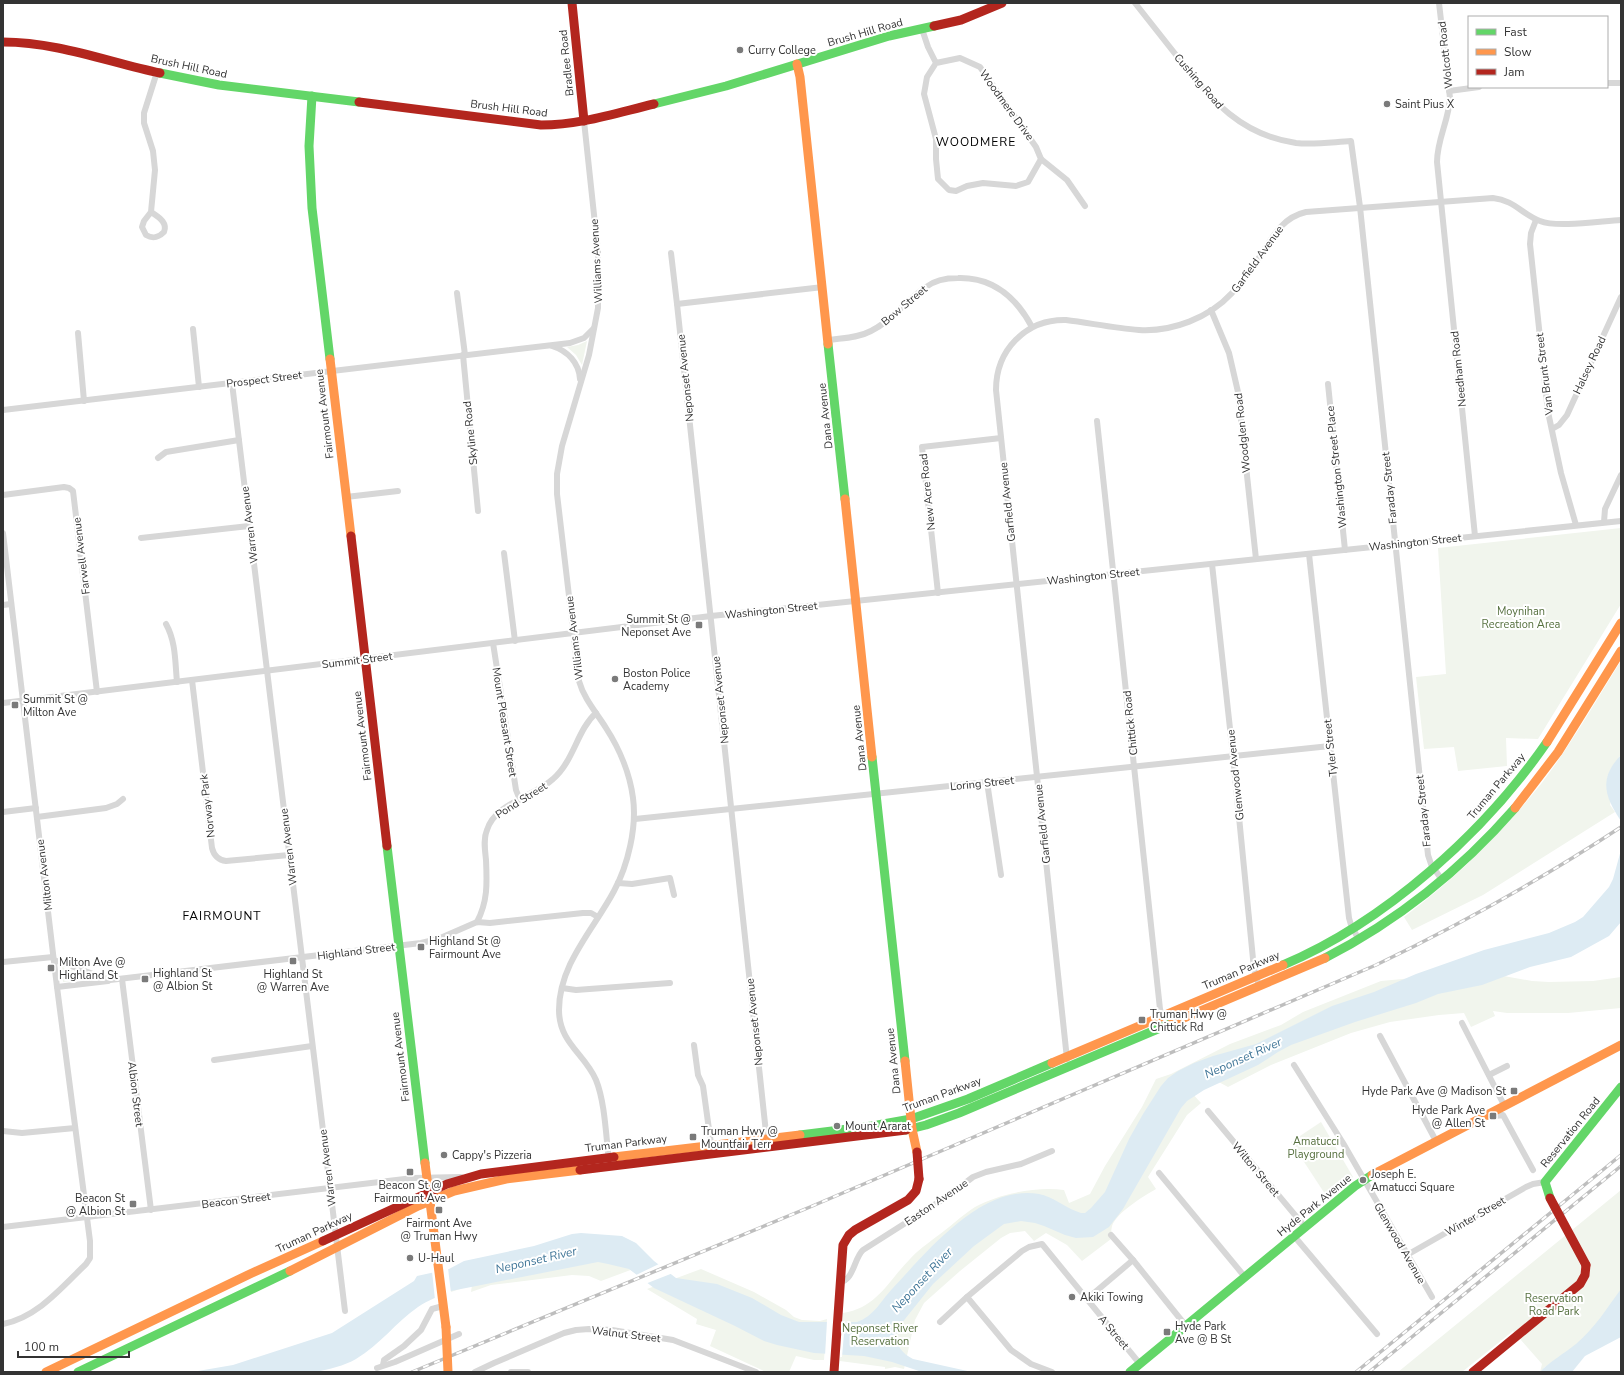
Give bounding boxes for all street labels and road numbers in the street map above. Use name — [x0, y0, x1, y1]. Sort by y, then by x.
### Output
street label: Brush Hill Road — [826, 15, 905, 50]
street label: Wolcott Road — [1434, 20, 1457, 89]
street label: Bradlee Road — [556, 29, 577, 97]
street label: Cushing Road — [1170, 50, 1227, 112]
street label: Brush Hill Road — [149, 51, 228, 82]
street label: Woodmere Drive — [976, 67, 1037, 144]
street label: Brush Hill Road — [469, 96, 548, 121]
street label: Williams Avenue — [587, 218, 606, 304]
street label: Garfield Avenue — [1228, 222, 1287, 296]
street label: Bow Street — [878, 282, 931, 329]
street label: Needham Road — [1447, 330, 1470, 408]
street label: Van Brunt Street — [1532, 332, 1557, 417]
street label: Neponset Avenue — [673, 333, 698, 423]
street label: Halsey Road — [1569, 334, 1609, 397]
street label: Prospect Street — [225, 367, 303, 392]
street label: Fairmount Avenue — [312, 368, 337, 460]
street label: Dana Avenue — [815, 382, 836, 450]
street label: Woodglen Road — [1231, 392, 1254, 474]
street label: Skyline Road — [460, 400, 481, 466]
street label: Washington Street Place — [1323, 405, 1350, 529]
street label: Faraday Street — [1378, 451, 1401, 525]
street label: New Acre Road — [916, 453, 939, 531]
street label: Garfield Avenue — [996, 461, 1019, 542]
street label: Warren Avenue — [237, 485, 262, 564]
street label: Farwell Avenue — [69, 516, 94, 595]
street label: Washington Street — [1368, 530, 1462, 555]
street label: Washington Street — [1046, 564, 1140, 589]
street label: Williams Avenue — [562, 595, 587, 681]
street label: Washington Street — [724, 598, 818, 623]
street label: Summit Street — [321, 649, 393, 672]
street label: Neponset Avenue — [708, 655, 733, 745]
street label: Mount Pleasant Street — [488, 666, 521, 778]
street label: Fairmount Avenue — [350, 690, 375, 782]
street label: Chittick Road — [1120, 690, 1141, 756]
street label: Dana Avenue — [849, 704, 870, 772]
street label: Tyler Street — [1320, 718, 1341, 777]
street label: Glenwood Avenue — [1223, 729, 1248, 821]
street label: Truman Parkway — [1464, 750, 1529, 823]
street label: Norway Park — [196, 773, 219, 839]
street label: Loring Street — [949, 773, 1015, 794]
street label: Faraday Street — [1412, 774, 1435, 848]
street label: Pond Street — [493, 779, 550, 822]
street label: Garfield Avenue — [1031, 783, 1054, 864]
street label: Warren Avenue — [276, 807, 301, 886]
street label: Milton Avenue — [33, 838, 56, 911]
street label: Highland Street — [316, 939, 396, 964]
street label: Truman Parkway — [1200, 947, 1282, 993]
street label: Neponset Avenue — [742, 977, 767, 1067]
street label: Fairmount Avenue — [388, 1011, 413, 1103]
street label: Dana Avenue — [883, 1027, 904, 1095]
street label: Albion Street — [124, 1061, 147, 1128]
street label: Truman Parkway — [901, 1073, 984, 1116]
street label: Reservation Road — [1537, 1094, 1604, 1171]
street label: Warren Avenue — [315, 1128, 340, 1207]
street label: Truman Parkway — [584, 1131, 668, 1156]
street label: Wilton Street — [1228, 1139, 1283, 1200]
street label: Hyde Park Avenue — [1274, 1171, 1355, 1240]
street label: Easton Avenue — [901, 1175, 971, 1229]
street label: Beacon Street — [201, 1189, 272, 1212]
street label: Winter Street — [1442, 1193, 1508, 1240]
street label: Glenwood Avenue — [1370, 1200, 1429, 1287]
street label: Truman Parkway — [274, 1208, 355, 1257]
street label: A Street — [1095, 1312, 1133, 1353]
street label: Walnut Street — [590, 1323, 662, 1346]

